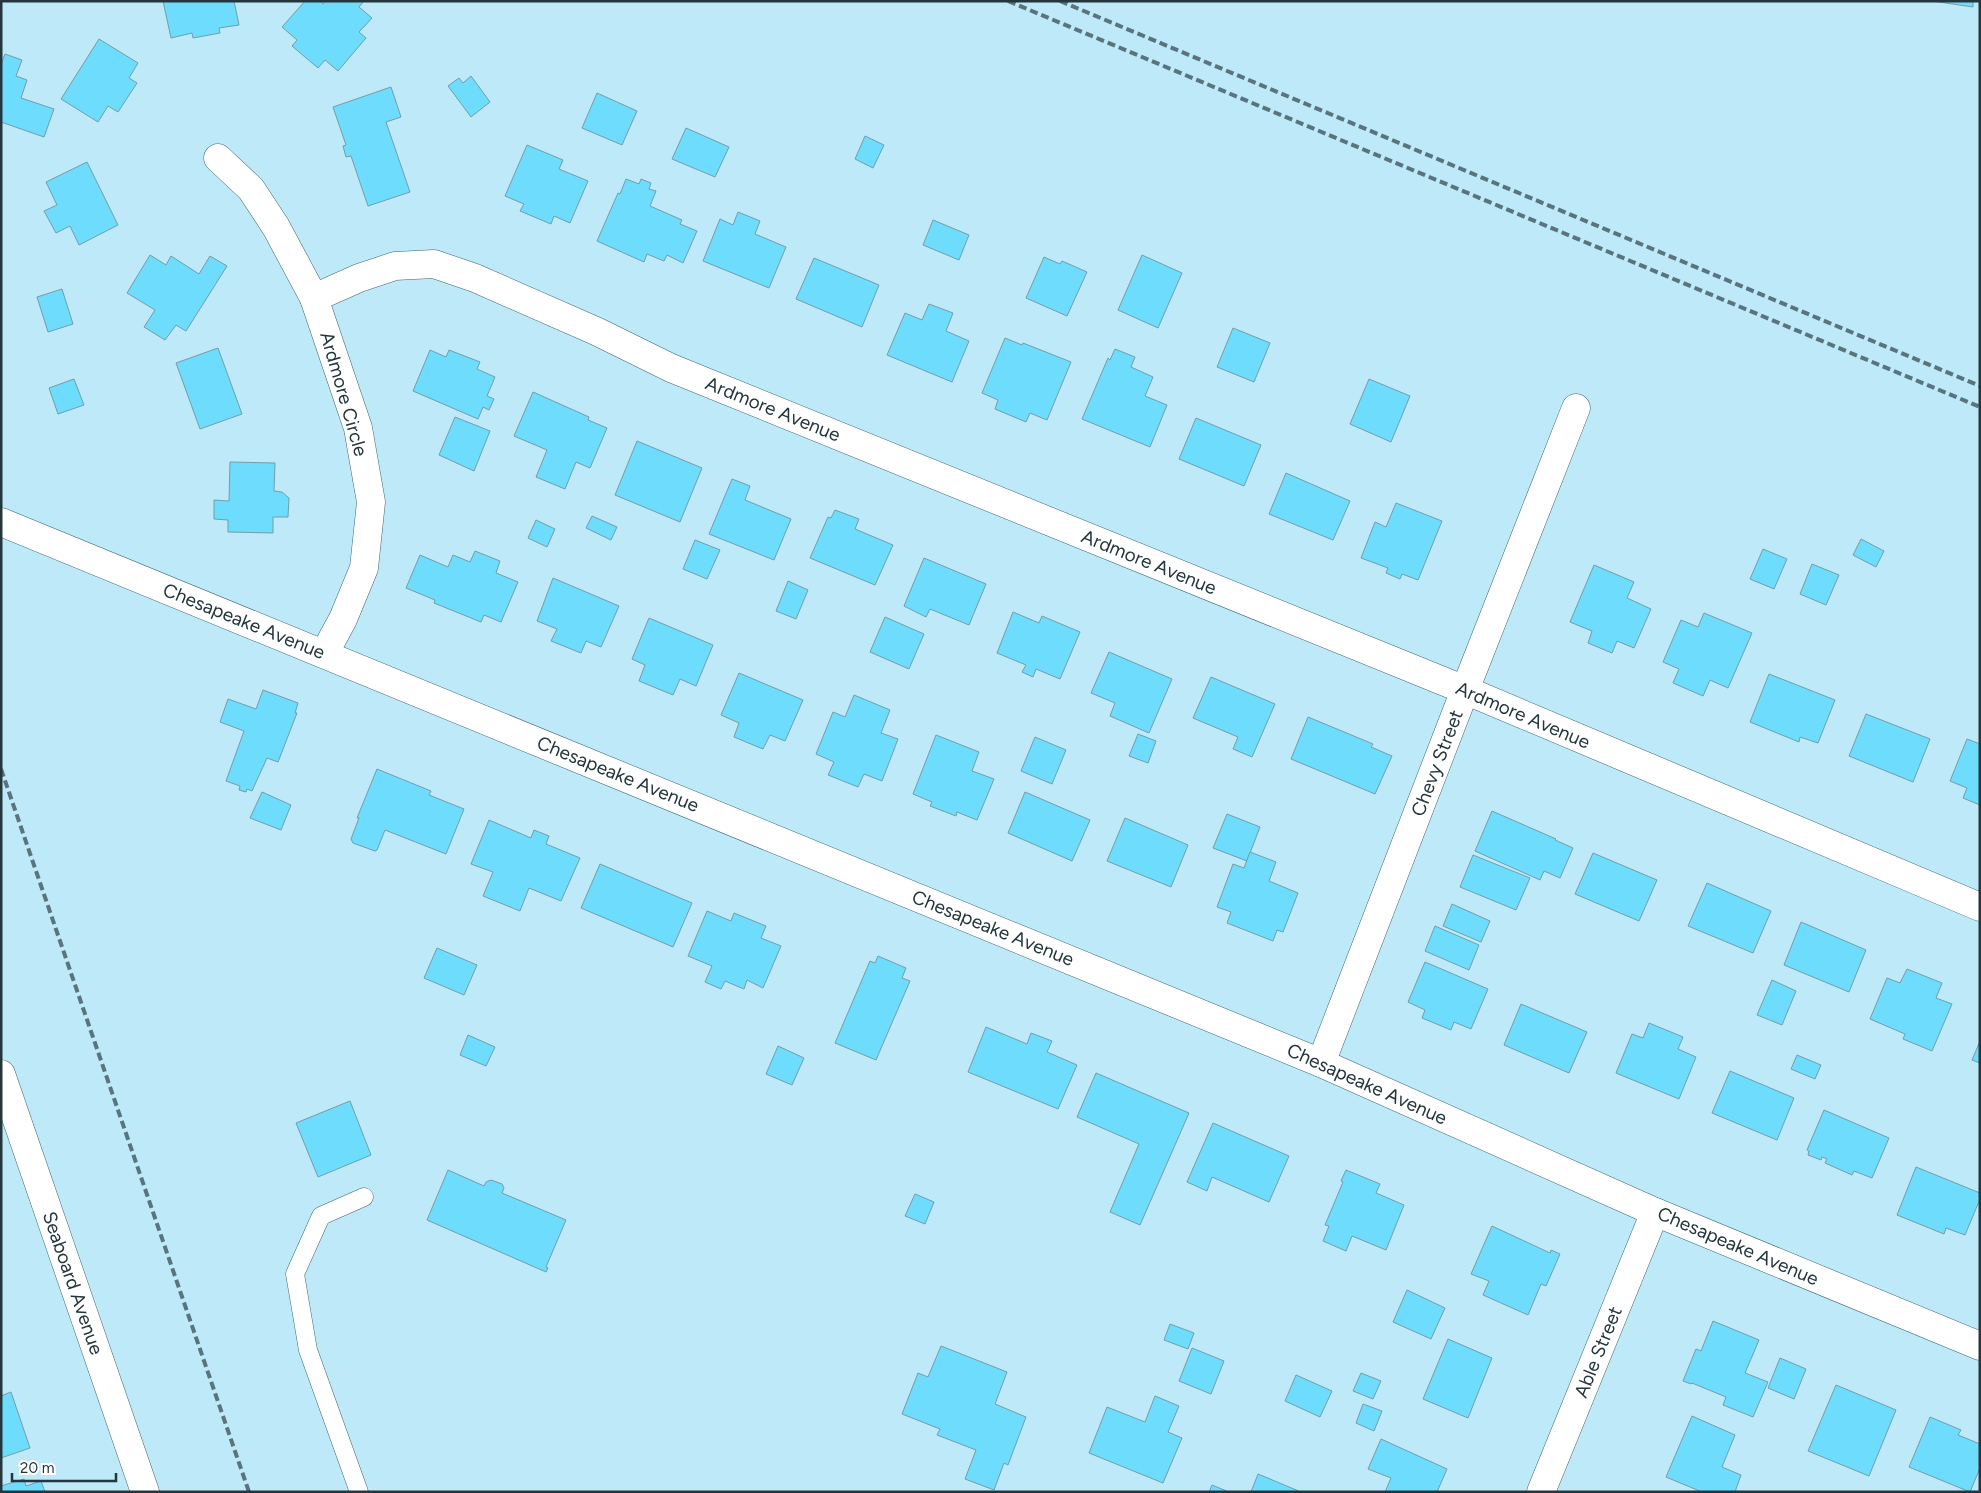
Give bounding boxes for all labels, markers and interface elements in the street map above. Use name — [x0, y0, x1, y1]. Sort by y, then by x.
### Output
street label: Ardmore Circle — [315, 329, 373, 459]
street label: Ardmore Avenue — [702, 371, 844, 447]
street label: Ardmore Avenue — [1078, 524, 1220, 600]
street label: Chesapeake Avenue — [160, 578, 328, 664]
street label: Ardmore Avenue — [1453, 676, 1593, 754]
street label: Chevy Street — [1406, 707, 1468, 819]
street label: Chesapeake Avenue — [534, 731, 702, 817]
street label: Chesapeake Avenue — [909, 885, 1077, 971]
street label: Chesapeake Avenue — [1283, 1038, 1451, 1130]
street label: Chesapeake Avenue — [1654, 1202, 1822, 1290]
street label: Seaboard Avenue — [38, 1208, 108, 1358]
street label: Able Street — [1569, 1303, 1627, 1401]
scale bar — [12, 1450, 116, 1482]
text: 20 m — [20, 1459, 54, 1477]

